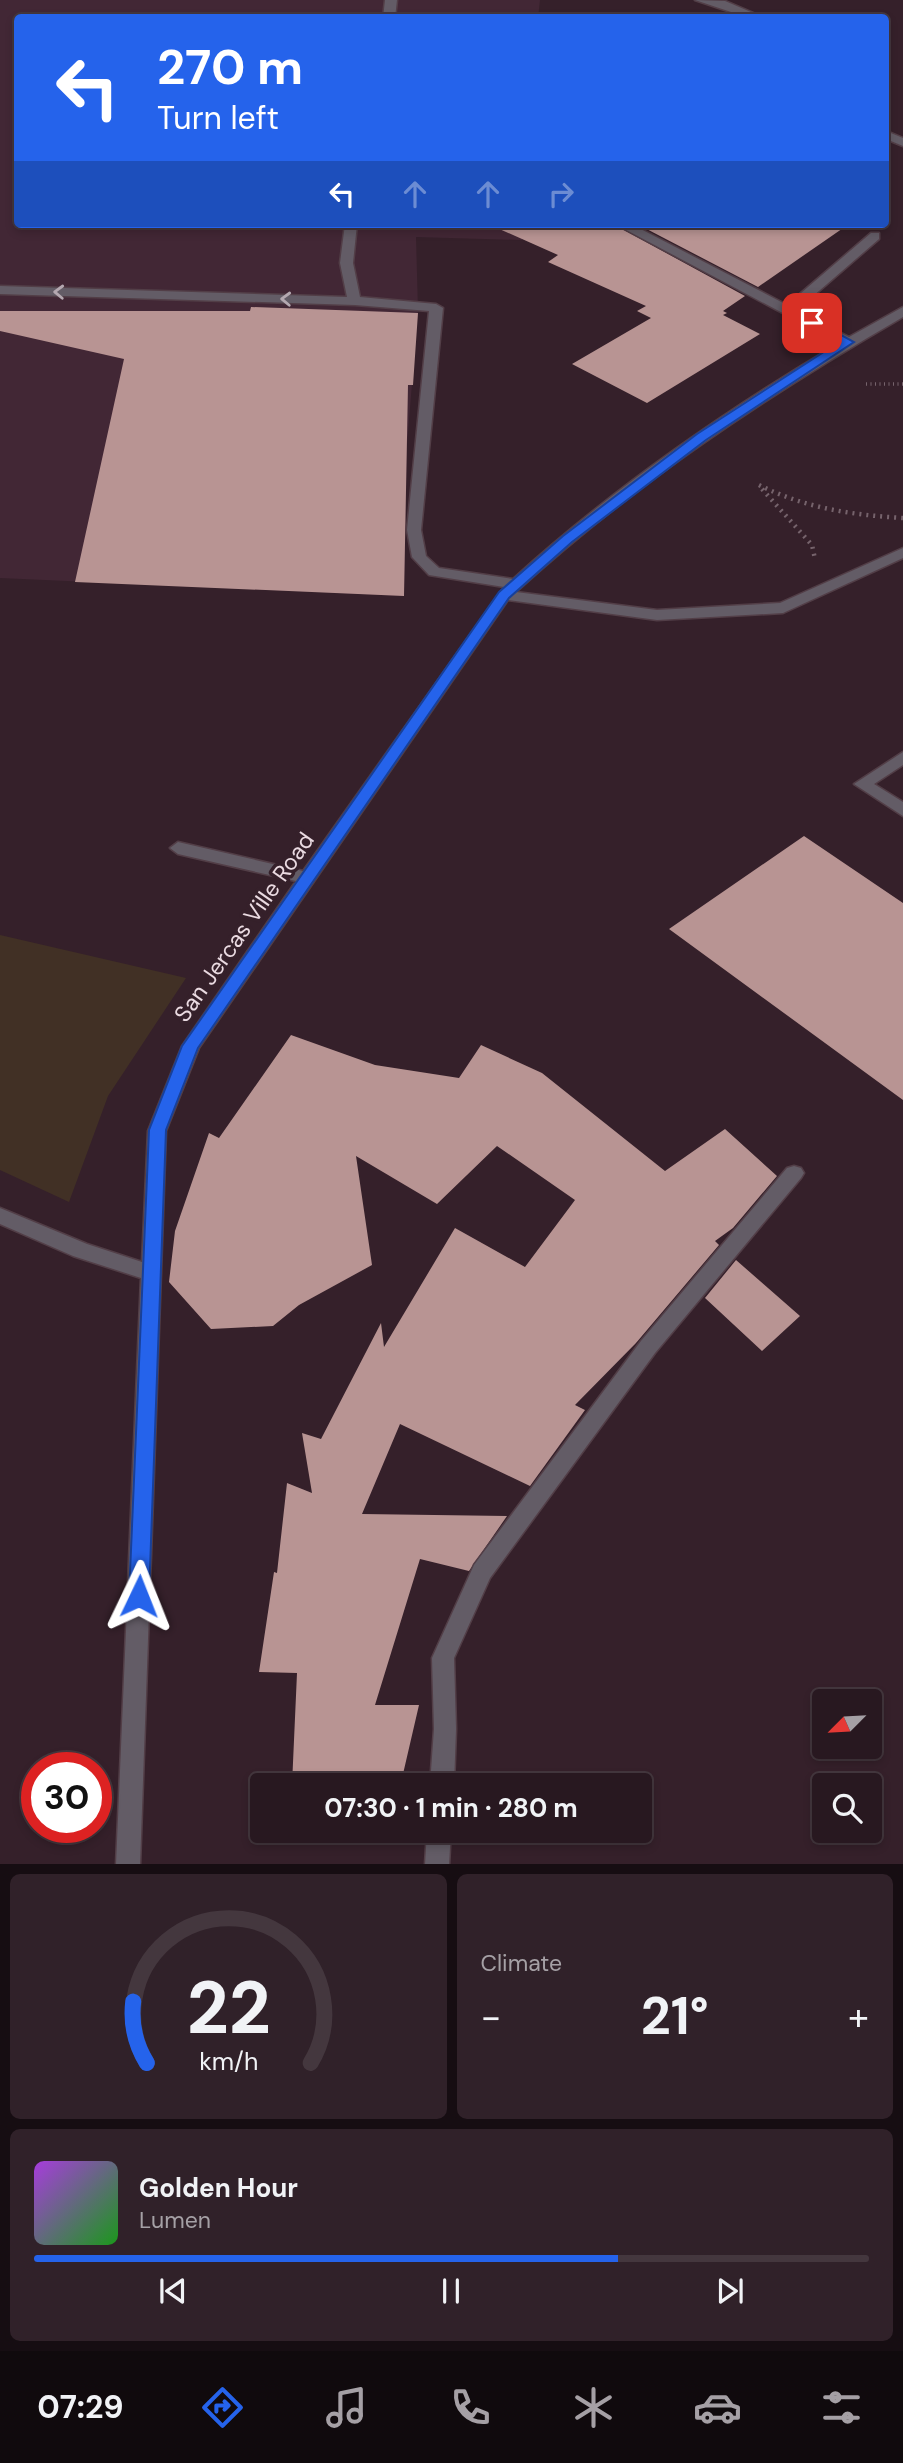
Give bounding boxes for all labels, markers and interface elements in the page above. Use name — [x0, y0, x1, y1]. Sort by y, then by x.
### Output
text: 270 m — [157, 35, 303, 99]
icon: left — [42, 42, 133, 133]
text: Turn left — [157, 97, 279, 139]
icon: left — [323, 175, 361, 213]
icon: ahead — [396, 175, 434, 213]
icon: ahead — [469, 175, 507, 213]
icon: right — [542, 175, 580, 213]
one-way arrow — [53, 284, 64, 299]
one-way arrow — [281, 292, 292, 307]
pin — [782, 293, 842, 353]
icon: arrive — [793, 304, 831, 342]
street label: San Jercas Ville Road — [167, 826, 321, 1028]
position arrow — [102, 1559, 176, 1633]
north arrow — [812, 1689, 882, 1759]
map controls — [812, 1689, 882, 1843]
speed limit sign: 30 — [21, 1752, 112, 1843]
button: search — [812, 1773, 882, 1843]
text: 07:30 · 1 min · 280 m — [324, 1791, 578, 1825]
text: Climate — [481, 1948, 562, 1978]
text: 22 — [186, 1961, 270, 2056]
text: 21° — [641, 1982, 709, 2050]
text: − — [481, 1992, 501, 2042]
text: + — [848, 1992, 869, 2042]
text: km/h — [199, 2044, 258, 2077]
text: Golden Hour — [139, 2171, 298, 2205]
text: Lumen — [139, 2205, 211, 2235]
icon: previous — [154, 2272, 192, 2310]
icon: pause — [432, 2272, 470, 2310]
icon: next — [711, 2272, 749, 2310]
icon: directions — [198, 2383, 247, 2432]
icon: music — [322, 2383, 371, 2432]
icon: phone — [446, 2383, 495, 2432]
icon: climate — [569, 2383, 618, 2432]
icon: car — [693, 2383, 742, 2432]
icon: filters — [817, 2383, 866, 2432]
text: 07:29 — [37, 2386, 124, 2428]

